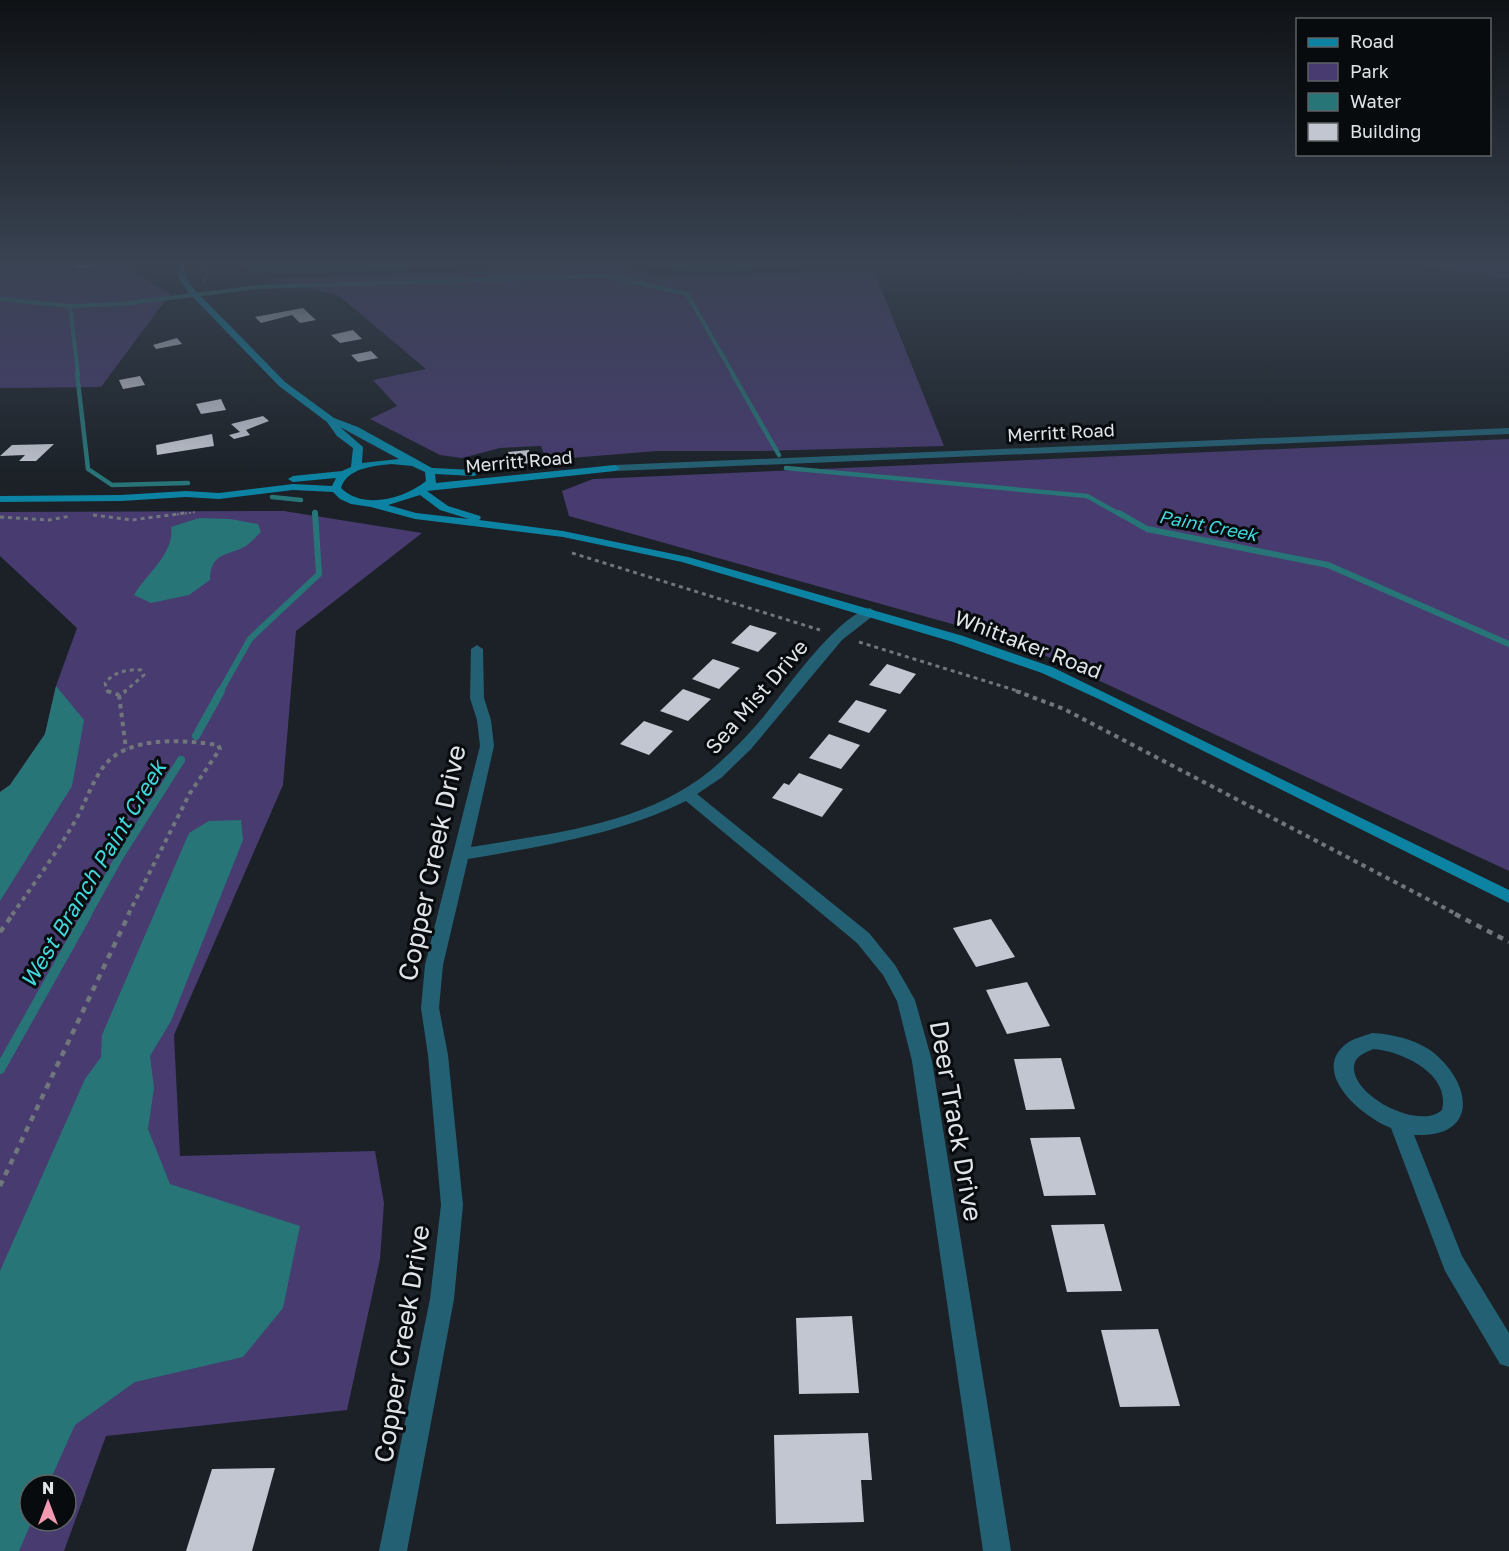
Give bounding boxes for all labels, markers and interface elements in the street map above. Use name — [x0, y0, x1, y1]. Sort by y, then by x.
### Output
legend — [1296, 18, 1491, 156]
text: Road — [1350, 30, 1394, 52]
text: Park — [1350, 60, 1389, 82]
text: Water — [1350, 90, 1401, 112]
text: Building — [1350, 120, 1421, 142]
street label: Merritt Road — [1007, 418, 1115, 446]
street label: Merritt Road — [464, 445, 573, 477]
water label: Paint Creek — [1157, 505, 1261, 546]
street label: Whittaker Road — [951, 604, 1106, 684]
street label: Sea Mist Drive — [699, 634, 813, 759]
street label: Copper Creek Drive — [391, 742, 472, 984]
water label: West Branch Paint Creek — [14, 753, 173, 992]
street label: Deer Track Drive — [924, 1018, 989, 1224]
street label: Copper Creek Drive — [367, 1223, 436, 1465]
north arrow — [18, 1473, 78, 1533]
text: N — [42, 1478, 54, 1498]

